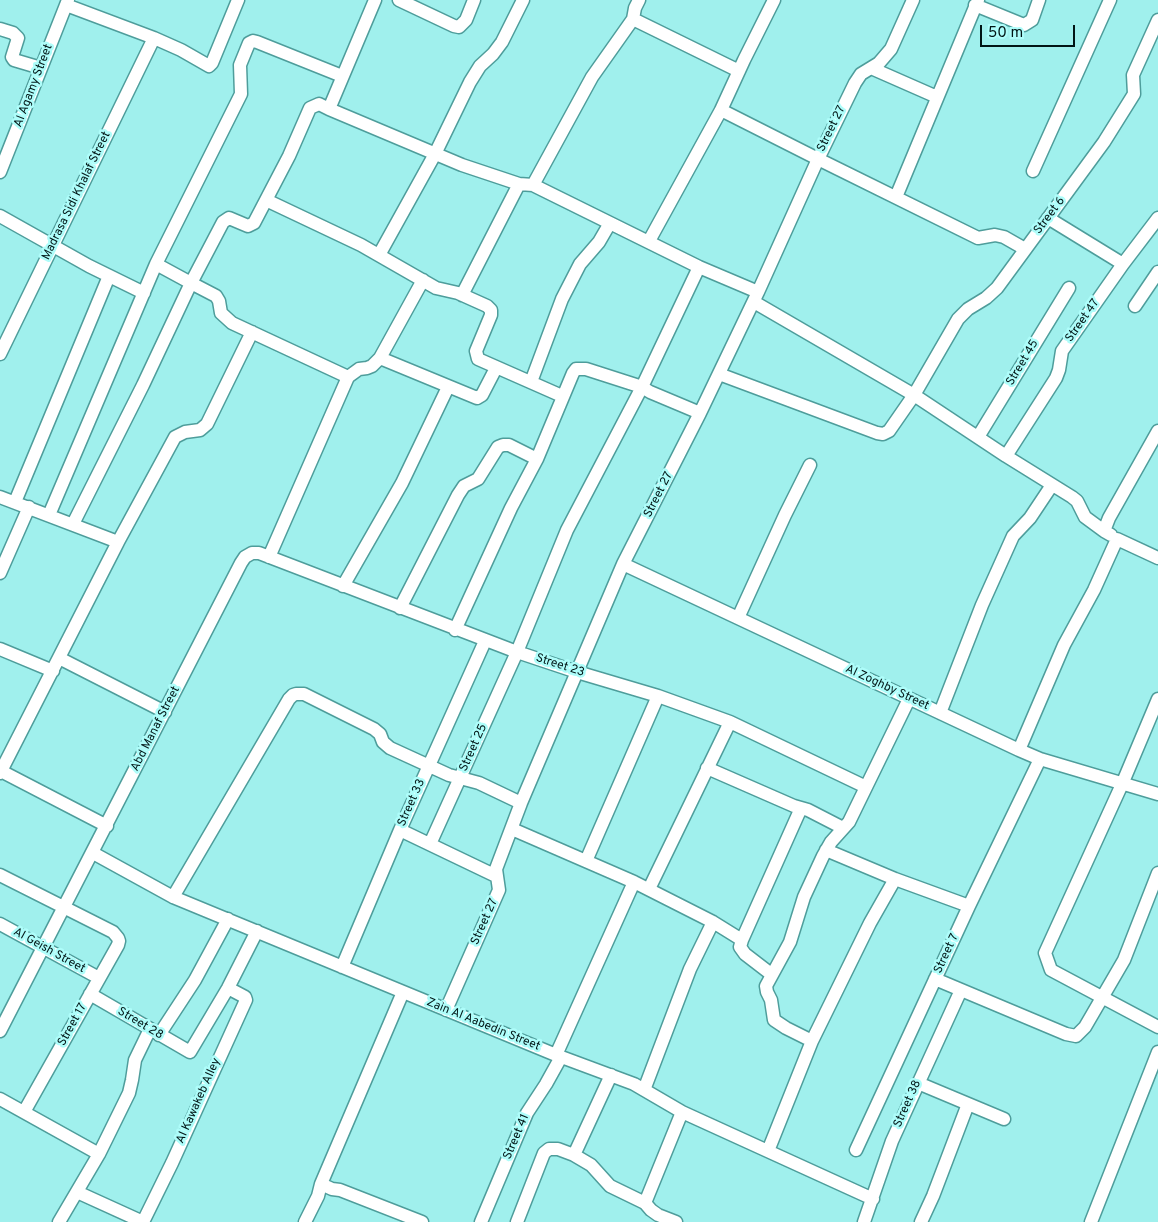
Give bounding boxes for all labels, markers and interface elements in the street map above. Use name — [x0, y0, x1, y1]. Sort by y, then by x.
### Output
scale bar — [983, 15, 1078, 47]
text: 50 m — [988, 24, 1023, 43]
street label: Al Agamy Street — [12, 42, 56, 130]
street label: Street 27 — [815, 104, 849, 154]
street label: Madrasa Sidi Khalaf Street — [40, 129, 114, 263]
street label: Street 6 — [1031, 194, 1069, 238]
street label: Street 47 — [1063, 297, 1103, 345]
street label: Street 45 — [1004, 338, 1042, 388]
street label: Street 27 — [641, 470, 677, 520]
street label: Street 23 — [534, 651, 586, 681]
street label: Al Zoghby Street — [843, 662, 931, 714]
street label: Abd Manaf Street — [128, 684, 184, 774]
street label: Street 25 — [457, 722, 491, 774]
street label: Street 33 — [395, 777, 429, 829]
street label: Street 27 — [468, 897, 502, 947]
street label: Al Geish Street — [10, 925, 88, 977]
street label: Street 7 — [932, 932, 962, 976]
street label: Zain Al Aabedin Street — [424, 996, 542, 1054]
street label: Street 17 — [55, 1001, 91, 1049]
street label: Street 28 — [115, 1005, 165, 1043]
street label: Al Kawakeb Alley — [174, 1056, 224, 1146]
street label: Street 38 — [891, 1078, 925, 1130]
street label: Street 41 — [501, 1112, 533, 1162]

